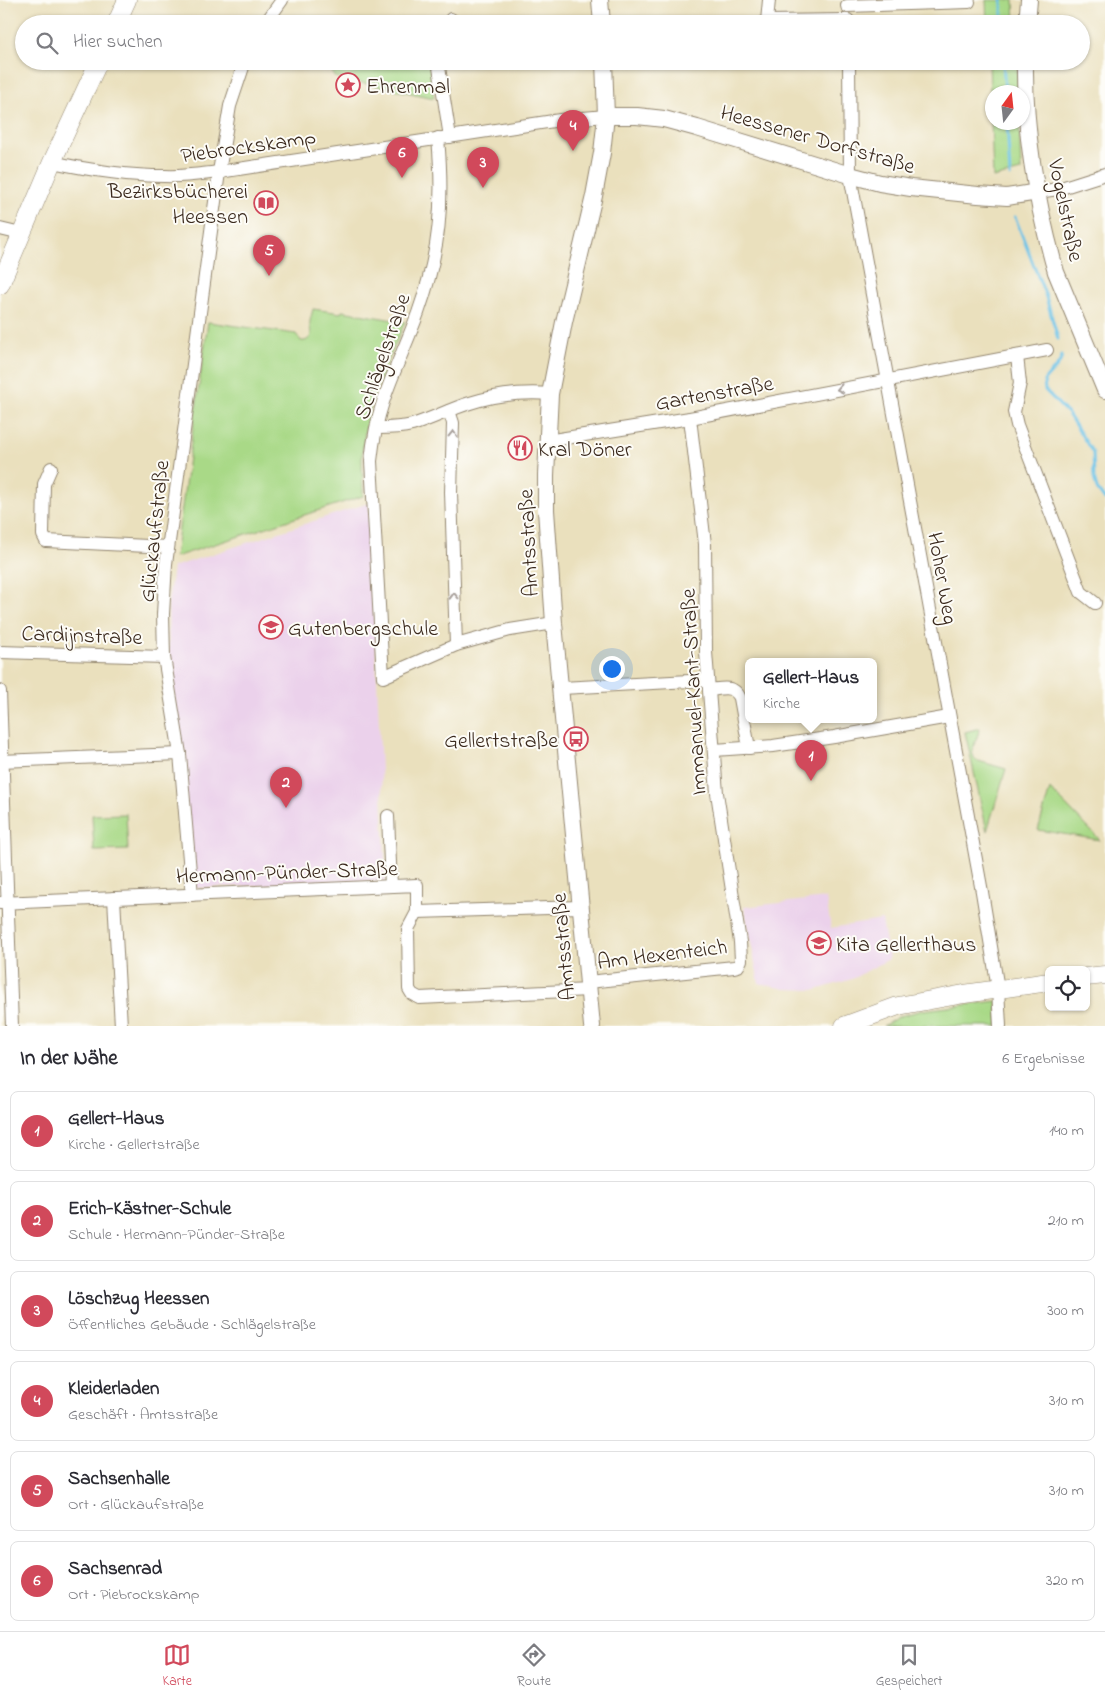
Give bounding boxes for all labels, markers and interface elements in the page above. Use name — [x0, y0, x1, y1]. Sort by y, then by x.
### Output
search box — [15, 15, 1090, 70]
icon: search — [33, 29, 61, 57]
text: Hier suchen — [73, 29, 162, 56]
place icon: Ehrenmal — [335, 72, 361, 98]
place label: Ehrenmal — [366, 72, 450, 104]
north arrow — [985, 85, 1030, 130]
street label: Heessener Dorfstraße — [716, 98, 918, 184]
pin: 4 — [557, 110, 589, 151]
street label: Piebrockskamp — [179, 123, 318, 173]
pin: 6 — [386, 137, 418, 178]
pin: 3 — [467, 147, 499, 188]
street label: Vogelstraße — [1036, 156, 1091, 265]
place label: Bezirksbücherei Heessen — [107, 177, 248, 234]
library icon: Bezirksbücherei Heessen — [253, 190, 279, 216]
pin: 5 — [253, 235, 285, 276]
street label: Schlägelstraße — [347, 290, 421, 425]
street label: Gartenstraße — [653, 369, 776, 421]
one-way arrow — [835, 384, 844, 394]
one-way arrow — [448, 429, 458, 437]
restaurant icon: Kral Döner — [507, 435, 533, 461]
place label: Kral Döner — [538, 435, 632, 467]
street label: Glückaufstraße — [133, 459, 179, 604]
street label: Amtsstraße — [511, 488, 549, 598]
street label: Hoher Weg — [916, 530, 965, 627]
street label: Immanuel-Kant-Straße — [674, 588, 716, 796]
one-way arrow — [449, 592, 460, 600]
school or university icon: Gutenbergschule — [258, 614, 284, 640]
place label: Gutenbergschule — [288, 614, 438, 647]
street label: Cardijnstraße — [21, 619, 143, 655]
your location — [599, 656, 625, 682]
popup — [745, 658, 877, 723]
text: Gellert-Haus — [763, 665, 859, 692]
text: Kirche — [763, 692, 800, 716]
place label: Gellertstraße — [444, 726, 558, 758]
bus stop icon: Gellertstraße — [563, 726, 589, 752]
pin: 1 — [795, 740, 827, 781]
pin: 2 — [270, 767, 302, 808]
street label: Hermann-Pünder-Straße — [176, 854, 399, 894]
street label: Amtsstraße — [544, 891, 586, 1002]
school or university icon: Kita Gellerthaus — [806, 930, 832, 956]
place label: Kita Gellerthaus — [836, 930, 977, 962]
street label: Am Hexenteich — [596, 932, 729, 980]
map controls — [1045, 966, 1090, 1011]
button: locate — [1045, 966, 1090, 1011]
text: In der Nähe — [20, 1044, 118, 1074]
text: 6 Ergebnisse — [1002, 1047, 1085, 1071]
text: Gellert-Haus — [68, 1106, 165, 1133]
text: 1 — [34, 1119, 40, 1143]
text: 140 m — [1049, 1119, 1084, 1143]
text: Kirche · Gellertstraße — [68, 1133, 200, 1157]
text: Erich-Kästner-Schule — [68, 1196, 231, 1223]
text: 2 — [33, 1209, 41, 1233]
text: 210 m — [1048, 1209, 1084, 1233]
text: Schule · Hermann-Pünder-Straße — [68, 1223, 285, 1247]
text: Löschzug Heessen — [68, 1286, 209, 1313]
text: 3 — [34, 1299, 40, 1323]
text: 300 m — [1047, 1299, 1084, 1323]
text: Öffentliches Gebäude · Schlägelstraße — [68, 1313, 316, 1337]
text: Kleiderladen — [68, 1376, 159, 1403]
text: 4 — [34, 1389, 40, 1413]
text: 310 m — [1049, 1389, 1084, 1413]
text: Geschäft · Amtsstraße — [68, 1403, 218, 1427]
text: Sachsenhalle — [68, 1466, 170, 1493]
text: 5 — [32, 1479, 42, 1503]
text: 310 m — [1049, 1479, 1084, 1503]
text: Ort · Glückaufstraße — [68, 1493, 204, 1517]
text: Sachsenrad — [68, 1556, 162, 1583]
text: 6 — [33, 1569, 41, 1593]
text: 320 m — [1046, 1569, 1084, 1593]
text: Ort · Piebrockskamp — [68, 1583, 199, 1607]
tab: Karte — [162, 1641, 192, 1692]
tab: Route — [517, 1641, 551, 1692]
tab: Gespeichert — [876, 1641, 943, 1692]

